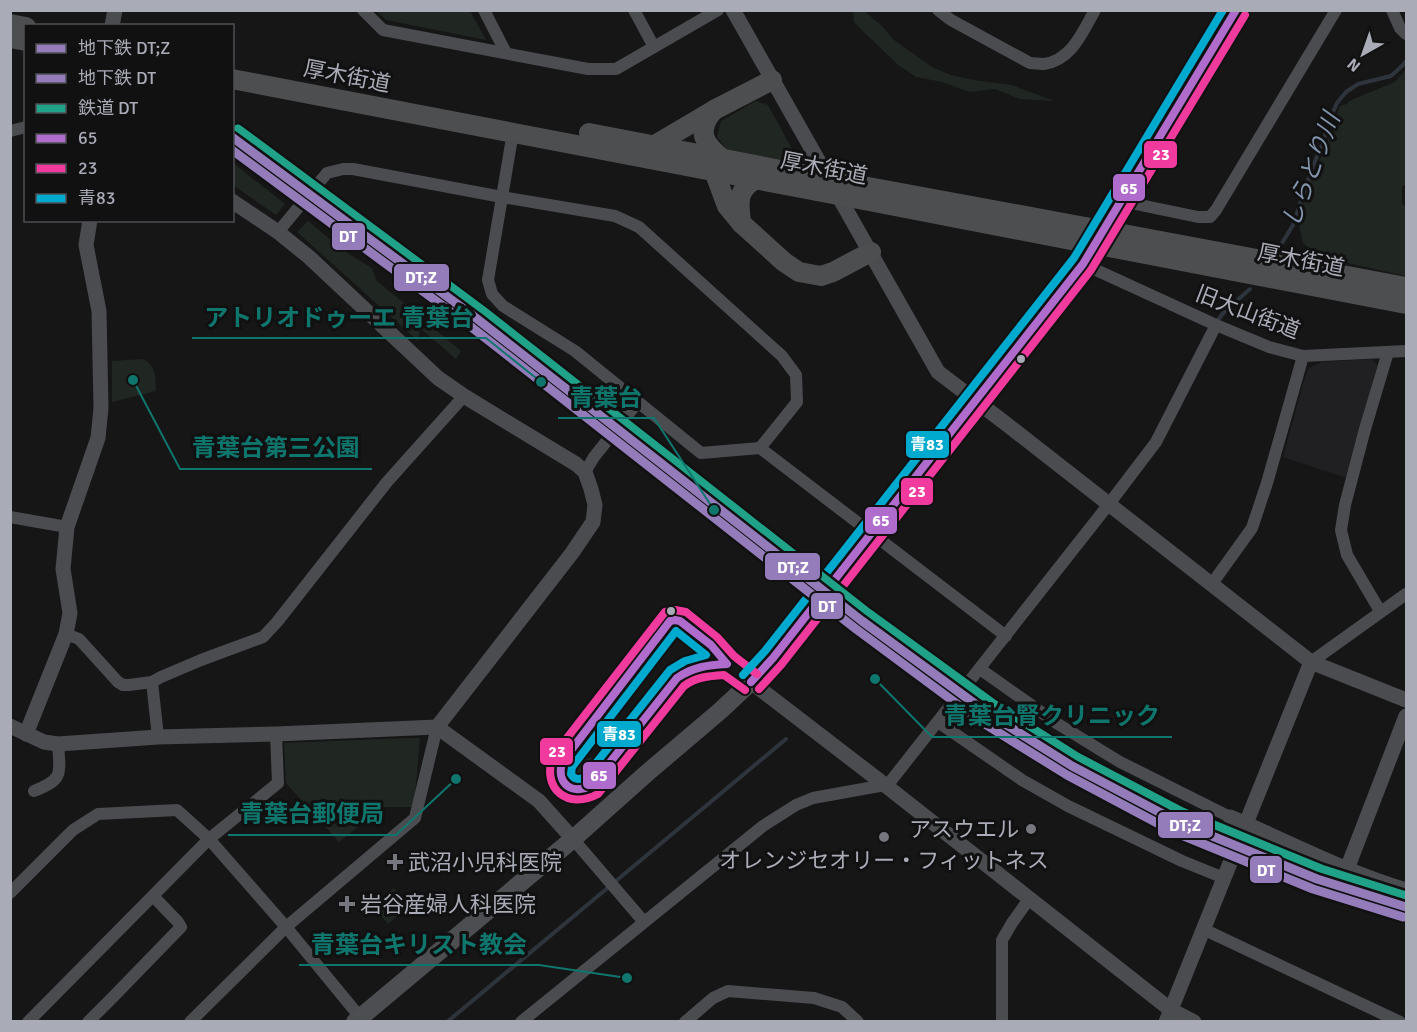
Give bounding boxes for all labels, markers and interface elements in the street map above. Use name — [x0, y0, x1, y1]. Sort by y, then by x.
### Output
legend — [24, 24, 234, 222]
north arrow — [1333, 24, 1393, 84]
text: 地下鉄 DT;Z — [78, 37, 170, 59]
text: N — [1343, 53, 1365, 76]
street label: 厚木街道 — [301, 54, 393, 98]
text: 地下鉄 DT — [78, 67, 156, 89]
text: 鉄道 DT — [78, 97, 138, 119]
water label: しらとり川 — [1275, 106, 1348, 231]
text: 65 — [78, 127, 97, 149]
line badge: 23 — [1143, 140, 1178, 169]
text: 23 — [1152, 145, 1170, 165]
street label: 厚木街道 — [778, 146, 870, 190]
text: 23 — [78, 157, 97, 179]
line badge: 65 — [1112, 173, 1146, 202]
text: 65 — [1120, 179, 1138, 199]
text: 青83 — [78, 187, 115, 209]
line badge: DT — [331, 222, 366, 251]
text: DT — [339, 227, 358, 247]
street label: 厚木街道 — [1255, 238, 1347, 282]
line badge: DT;Z — [393, 263, 450, 292]
text: DT;Z — [405, 268, 437, 288]
street label: 旧大山街道 — [1192, 280, 1304, 344]
callout: アトリオドゥーエ 青葉台 — [192, 296, 486, 338]
text: アトリオドゥーエ 青葉台 — [204, 303, 474, 333]
unlabelled marker — [1015, 353, 1027, 365]
callout: 青葉台 — [558, 376, 654, 418]
text: 青葉台 — [570, 383, 642, 413]
callout: 青葉台第三公園 — [180, 427, 372, 469]
line badge: 青83 — [905, 430, 950, 459]
text: 青葉台第三公園 — [192, 433, 360, 463]
text: 青83 — [910, 435, 944, 455]
line badge: 23 — [900, 477, 934, 506]
text: 23 — [908, 482, 926, 502]
line badge: 65 — [864, 506, 898, 535]
text: 65 — [872, 511, 890, 531]
line badge: DT;Z — [764, 552, 821, 581]
text: DT;Z — [777, 558, 809, 578]
line badge: DT — [810, 592, 844, 620]
text: DT — [818, 597, 837, 617]
unlabelled marker — [665, 605, 677, 617]
callout: 青葉台腎クリニック — [932, 695, 1172, 737]
text: 青葉台腎クリニック — [944, 701, 1160, 731]
line badge: 青83 — [596, 720, 642, 748]
text: 青83 — [602, 725, 636, 745]
line badge: 23 — [539, 737, 574, 766]
text: 23 — [548, 742, 566, 762]
line badge: 65 — [582, 761, 617, 790]
text: 65 — [590, 766, 608, 786]
callout: 青葉台郵便局 — [228, 793, 396, 835]
text: 青葉台郵便局 — [240, 799, 384, 829]
line badge: DT;Z — [1157, 811, 1214, 839]
place label: アスウエル — [909, 816, 1019, 843]
text: DT;Z — [1169, 816, 1201, 836]
marker: アスウエル — [1024, 822, 1038, 836]
marker: オレンジセオリー・フィットネス — [877, 830, 891, 844]
place label: オレンジセオリー・フィットネス — [719, 847, 1049, 874]
place label: 武沼小児科医院 — [408, 849, 562, 876]
marker: 武沼小児科医院 — [386, 853, 404, 871]
line badge: DT — [1249, 855, 1283, 884]
text: DT — [1257, 861, 1276, 881]
place label: 岩谷産婦人科医院 — [360, 891, 536, 918]
marker: 岩谷産婦人科医院 — [338, 895, 356, 913]
callout: 青葉台キリスト教会 — [299, 923, 539, 965]
text: 青葉台キリスト教会 — [311, 930, 527, 960]

